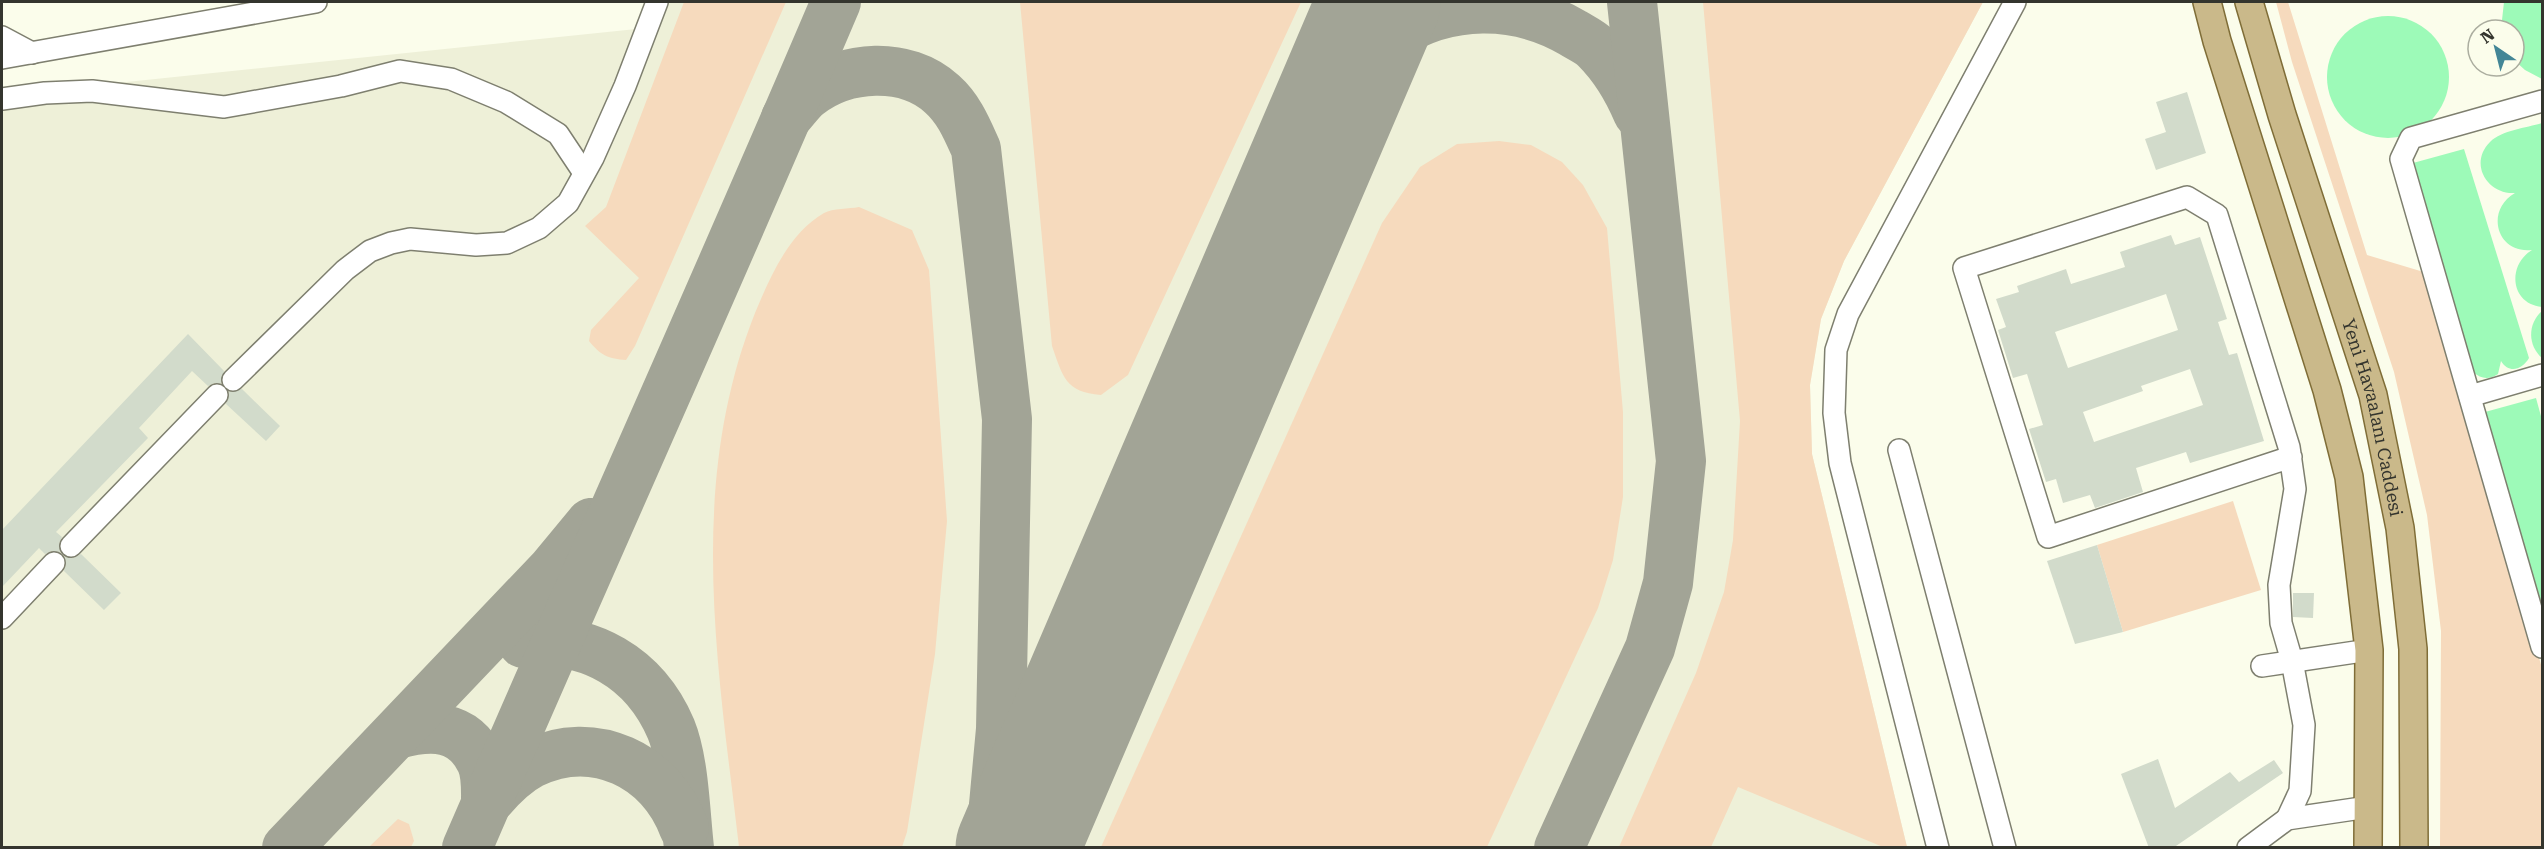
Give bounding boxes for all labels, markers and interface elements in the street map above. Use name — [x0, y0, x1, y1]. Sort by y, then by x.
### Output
north arrow — [2466, 18, 2526, 78]
text: N — [2477, 25, 2498, 47]
street label: Yeni Havaalanı Caddesi — [2338, 316, 2408, 518]

